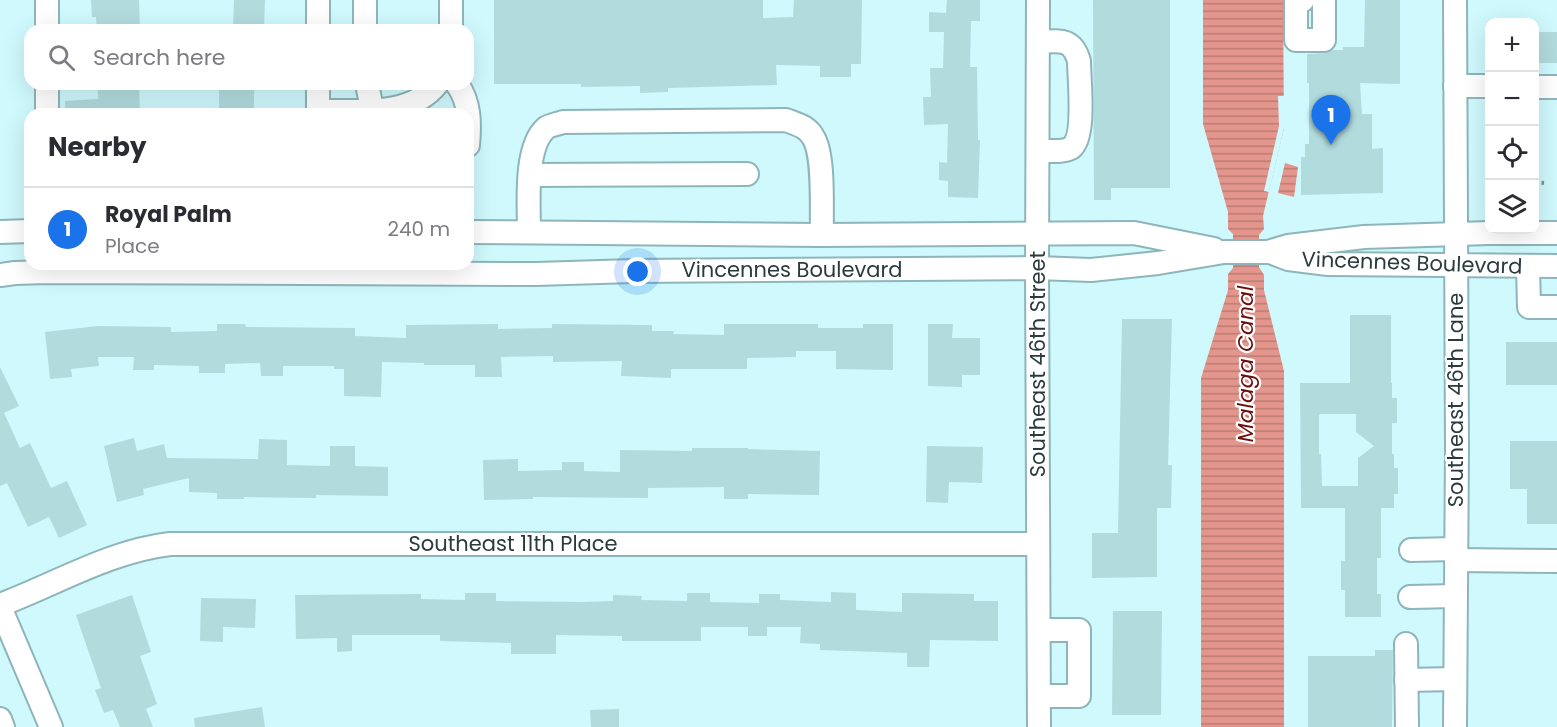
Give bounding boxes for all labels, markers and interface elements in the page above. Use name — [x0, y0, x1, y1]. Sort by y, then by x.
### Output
map controls — [1485, 18, 1539, 234]
button: + — [1485, 18, 1539, 72]
search box — [24, 24, 474, 90]
icon: search — [45, 41, 78, 74]
text: Search here — [93, 42, 226, 73]
button: − — [1485, 72, 1539, 126]
pin: 1 — [1312, 96, 1350, 145]
button: locate — [1485, 126, 1539, 180]
text: Nearby — [48, 129, 146, 165]
button: layers — [1485, 180, 1539, 234]
text: Royal Palm — [105, 199, 232, 230]
text: 1 — [64, 215, 71, 243]
text: 240 m — [387, 215, 450, 243]
text: Place — [105, 232, 160, 260]
street label: Vincennes Boulevard — [1301, 244, 1523, 281]
street label: Southeast 46th Street — [1023, 251, 1052, 477]
street label: Vincennes Boulevard — [682, 255, 902, 284]
your location — [623, 257, 652, 286]
water label: Malaga Canal — [1230, 285, 1261, 442]
street label: Southeast 46th Lane — [1441, 293, 1470, 507]
street label: Southeast 11th Place — [408, 529, 618, 558]

